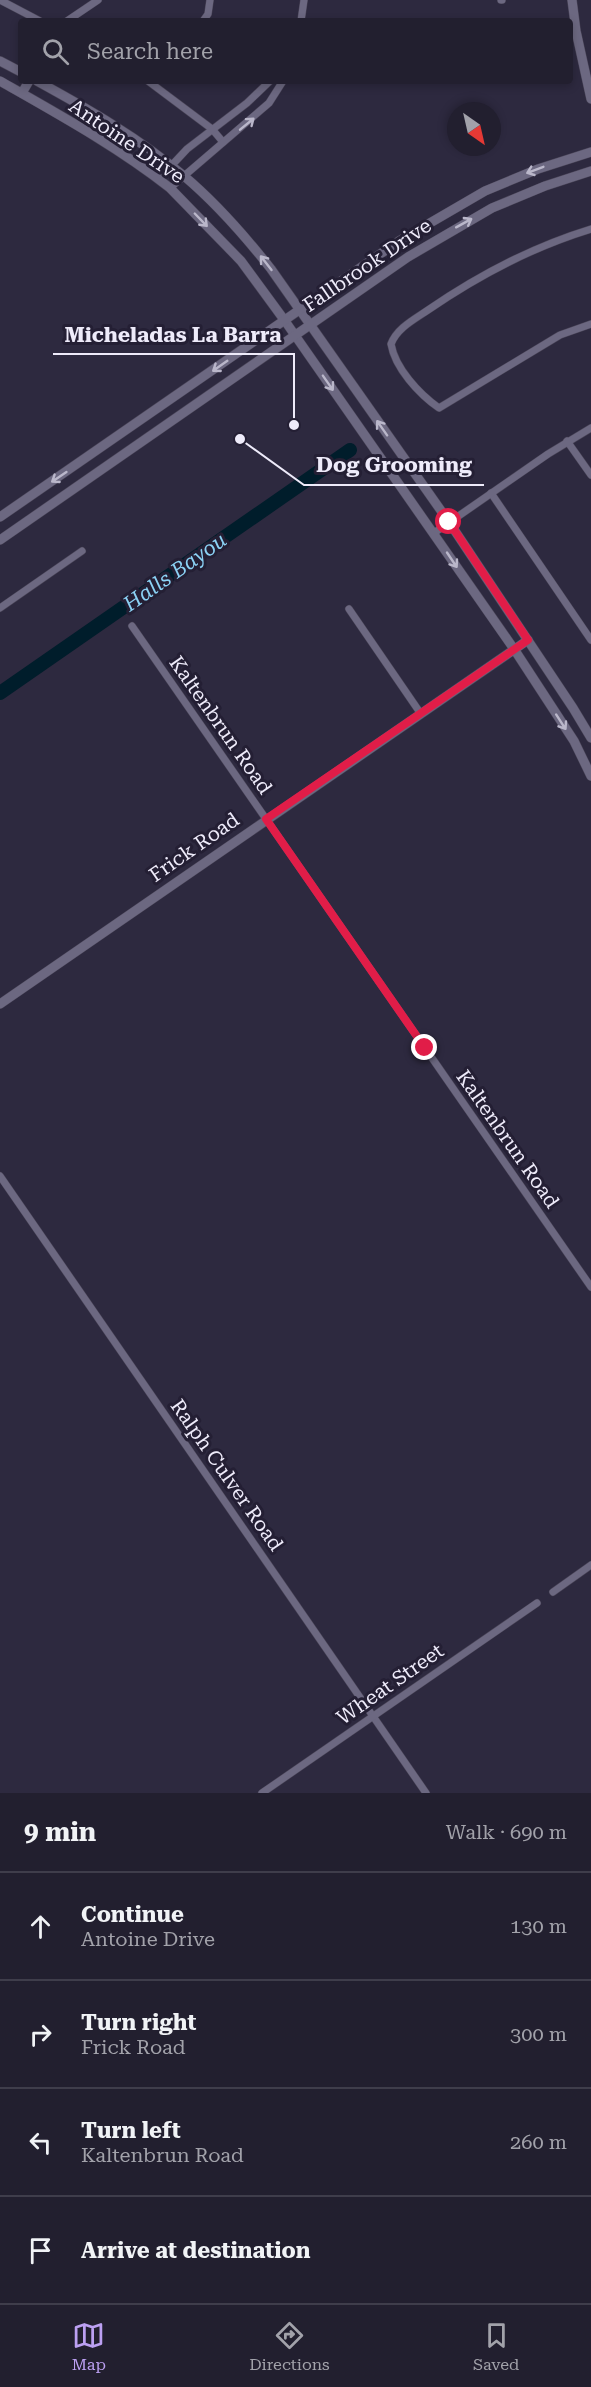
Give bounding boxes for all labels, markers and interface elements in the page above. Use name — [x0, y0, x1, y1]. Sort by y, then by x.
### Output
search box — [18, 18, 573, 84]
icon: search — [39, 35, 72, 68]
text: Search here — [87, 39, 213, 64]
street label: Antoine Drive — [65, 94, 189, 188]
north arrow — [447, 102, 501, 156]
one-way arrow — [239, 117, 255, 130]
one-way arrow — [527, 165, 545, 176]
one-way arrow — [194, 212, 208, 227]
street label: Fallbrook Drive — [298, 213, 436, 317]
one-way arrow — [455, 217, 472, 229]
one-way arrow — [260, 255, 273, 271]
callout: Micheladas La Barra — [53, 315, 294, 354]
text: Micheladas La Barra — [64, 323, 282, 347]
one-way arrow — [212, 360, 228, 372]
one-way arrow — [322, 375, 334, 391]
one-way arrow — [376, 420, 388, 437]
callout: Dog Grooming — [304, 446, 484, 485]
text: Dog Grooming — [316, 453, 472, 477]
one-way arrow — [51, 471, 68, 483]
route start — [435, 508, 461, 534]
water label: Halls Bayou — [118, 528, 231, 617]
one-way arrow — [447, 551, 459, 568]
street label: Kaltenbrun Road — [164, 651, 278, 799]
one-way arrow — [556, 713, 568, 730]
street label: Frick Road — [144, 807, 244, 887]
route end — [411, 1034, 437, 1060]
street label: Kaltenbrun Road — [451, 1065, 565, 1213]
street label: Ralph Culver Road — [166, 1395, 288, 1556]
street label: Wheat Street — [332, 1638, 448, 1730]
text: 9 min — [24, 1817, 96, 1847]
text: Walk · 690 m — [446, 1820, 567, 1844]
text: Continue — [81, 1902, 184, 1927]
icon: ahead — [24, 1910, 57, 1943]
text: 130 m — [510, 1914, 567, 1938]
text: Antoine Drive — [81, 1927, 215, 1951]
text: Turn right — [81, 2010, 196, 2035]
icon: right — [24, 2018, 57, 2051]
text: 300 m — [510, 2022, 567, 2046]
text: Frick Road — [81, 2035, 185, 2059]
text: Turn left — [81, 2118, 181, 2143]
icon: left — [24, 2126, 57, 2159]
text: 260 m — [510, 2130, 567, 2154]
text: Kaltenbrun Road — [81, 2143, 244, 2167]
icon: arrive — [24, 2234, 57, 2267]
text: Arrive at destination — [81, 2238, 310, 2263]
tab: Map — [72, 2319, 106, 2374]
tab: Directions — [249, 2319, 330, 2374]
tab: Saved — [473, 2319, 519, 2374]

